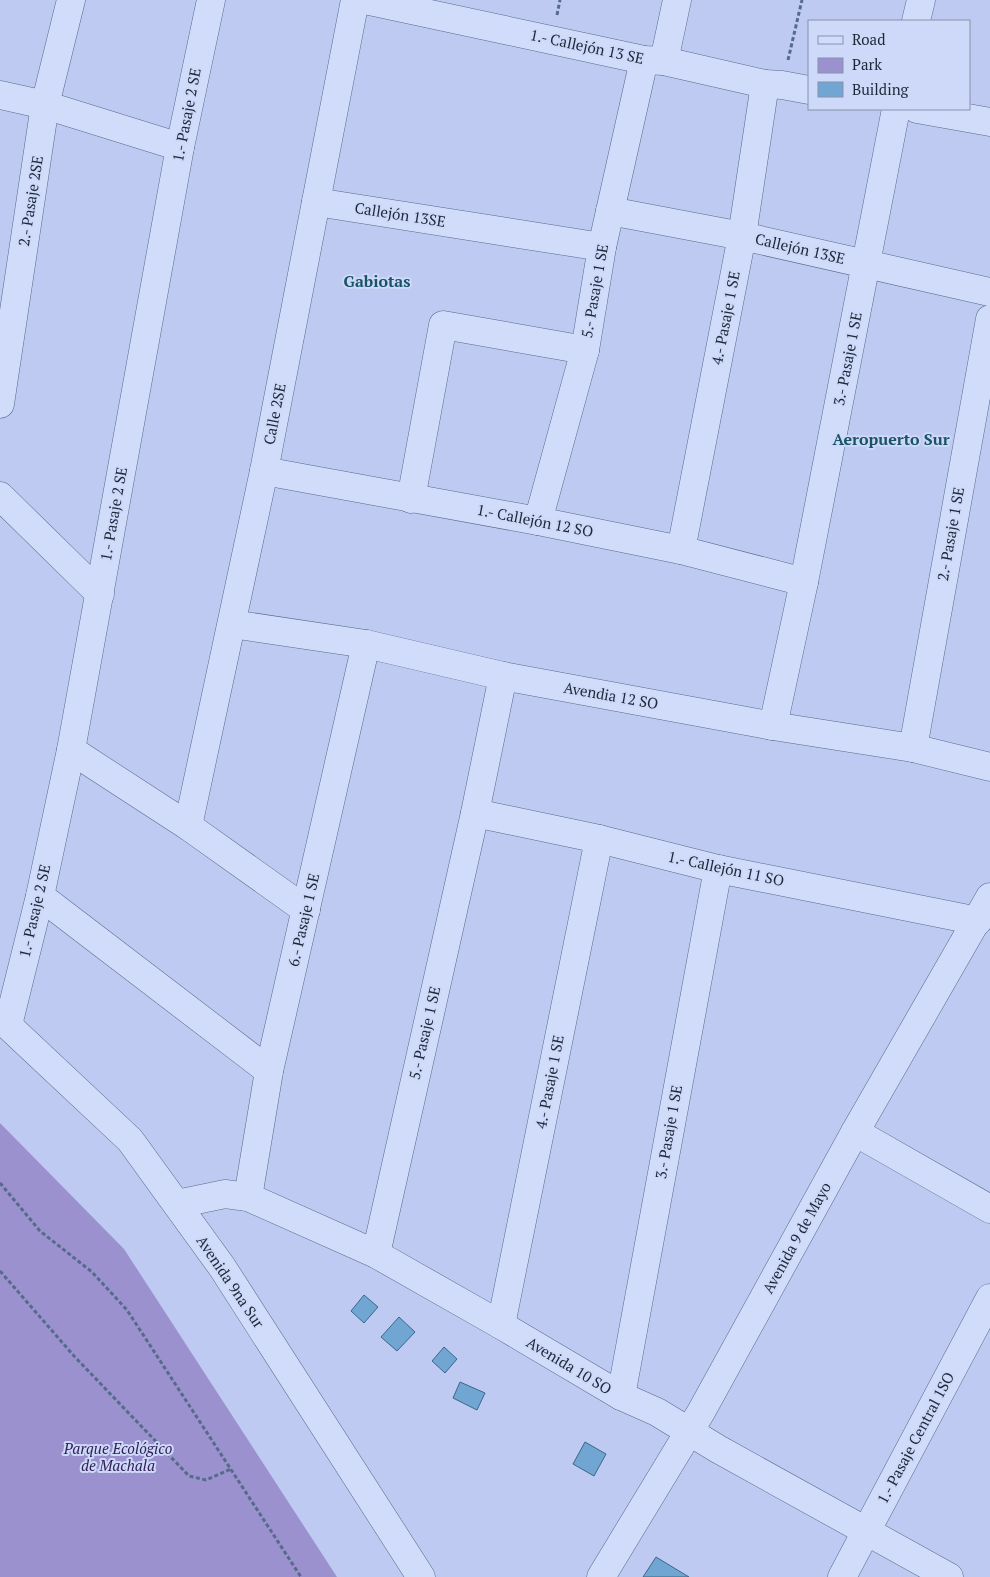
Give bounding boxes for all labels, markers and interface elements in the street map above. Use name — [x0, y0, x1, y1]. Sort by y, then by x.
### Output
legend — [808, 20, 970, 110]
street label: 1.- Callejón 13 SE — [528, 24, 646, 68]
text: Road — [852, 29, 885, 49]
text: Park — [852, 54, 882, 74]
street label: 1.- Pasaje 2 SE — [167, 66, 205, 163]
text: Building — [852, 79, 910, 99]
street label: 2.- Pasaje 2SE — [13, 154, 47, 248]
street label: Callejón 13SE — [353, 197, 447, 231]
street label: Callejón 13SE — [753, 228, 847, 268]
street label: 5.- Pasaje 1 SE — [576, 242, 612, 339]
street label: 4.- Pasaje 1 SE — [706, 269, 744, 366]
district label: Gabiotas — [344, 270, 410, 292]
street label: 3.- Pasaje 1 SE — [828, 310, 866, 407]
street label: Calle 2SE — [258, 381, 290, 446]
district label: Aeropuerto Sur — [832, 428, 950, 450]
street label: 1.- Pasaje 2 SE — [95, 465, 131, 562]
street label: 2.- Pasaje 1 SE — [932, 485, 968, 582]
street label: 1.- Callejón 12 SO — [475, 499, 595, 541]
street label: Avendia 12 SO — [562, 677, 660, 713]
street label: 1.- Callejón 11 SO — [666, 846, 786, 890]
street label: 1.- Pasaje 2 SE — [14, 862, 54, 959]
street label: 6.- Pasaje 1 SE — [283, 871, 323, 968]
street label: 5.- Pasaje 1 SE — [404, 984, 444, 1081]
street label: 4.- Pasaje 1 SE — [530, 1033, 568, 1130]
street label: 3.- Pasaje 1 SE — [650, 1083, 686, 1180]
street label: Avenida 9 de Mayo — [757, 1178, 835, 1297]
street label: Avenida 9na Sur — [192, 1231, 269, 1332]
street label: Avenida 10 SO — [523, 1332, 616, 1398]
street label: 1.- Pasaje Central 1SO — [872, 1368, 958, 1507]
park label: Parque Ecológico de Machala — [63, 1438, 173, 1475]

